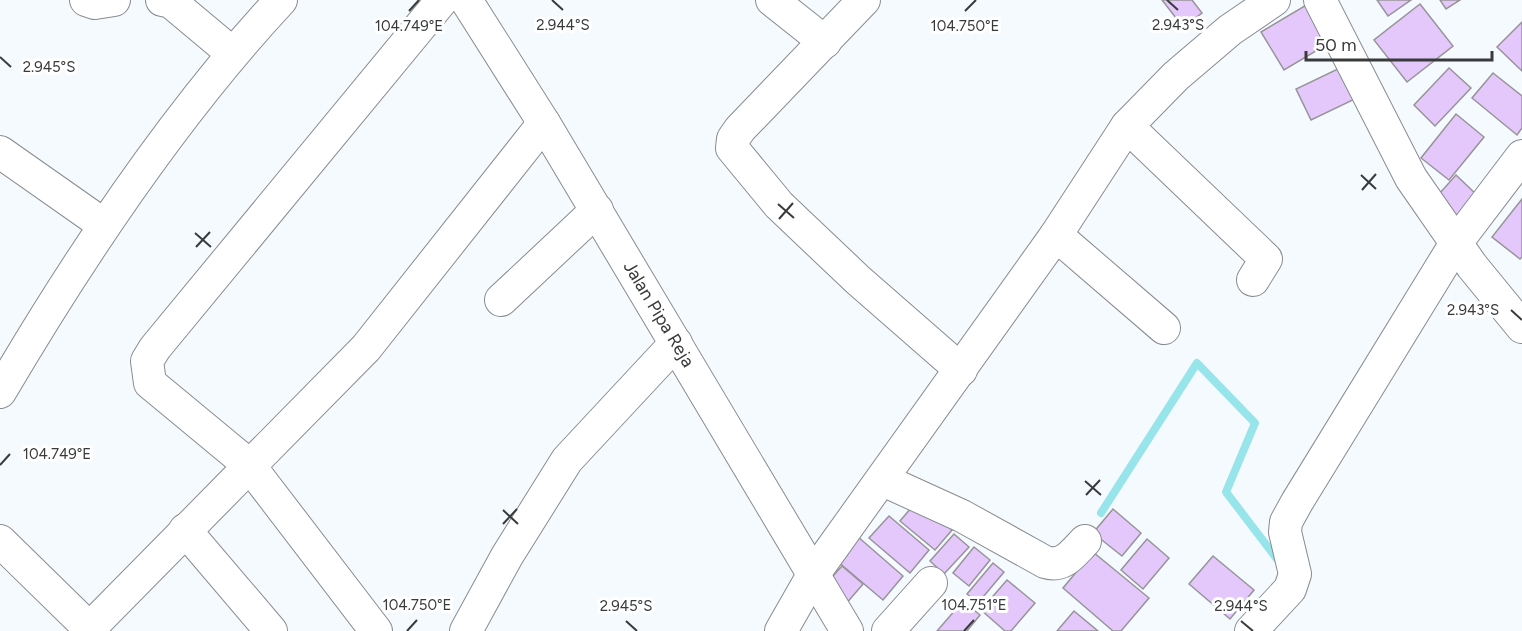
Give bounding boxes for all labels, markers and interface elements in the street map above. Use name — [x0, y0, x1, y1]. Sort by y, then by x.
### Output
text: 2.944°S — [536, 16, 590, 34]
text: 2.943°S — [1152, 16, 1204, 34]
text: 104.749°E — [375, 17, 443, 35]
text: 104.750°E — [931, 17, 999, 35]
scale bar — [1306, 24, 1492, 62]
text: 50 m — [1315, 34, 1357, 56]
text: 2.945°S — [23, 58, 75, 76]
street label: Jalan Pipa Reja — [619, 257, 699, 371]
text: 2.943°S — [1447, 301, 1499, 319]
text: 104.749°E — [23, 445, 91, 463]
text: 104.750°E — [383, 596, 451, 614]
text: 104.751°E — [941, 596, 1007, 614]
text: 2.945°S — [600, 597, 652, 615]
text: 2.944°S — [1214, 597, 1268, 615]

